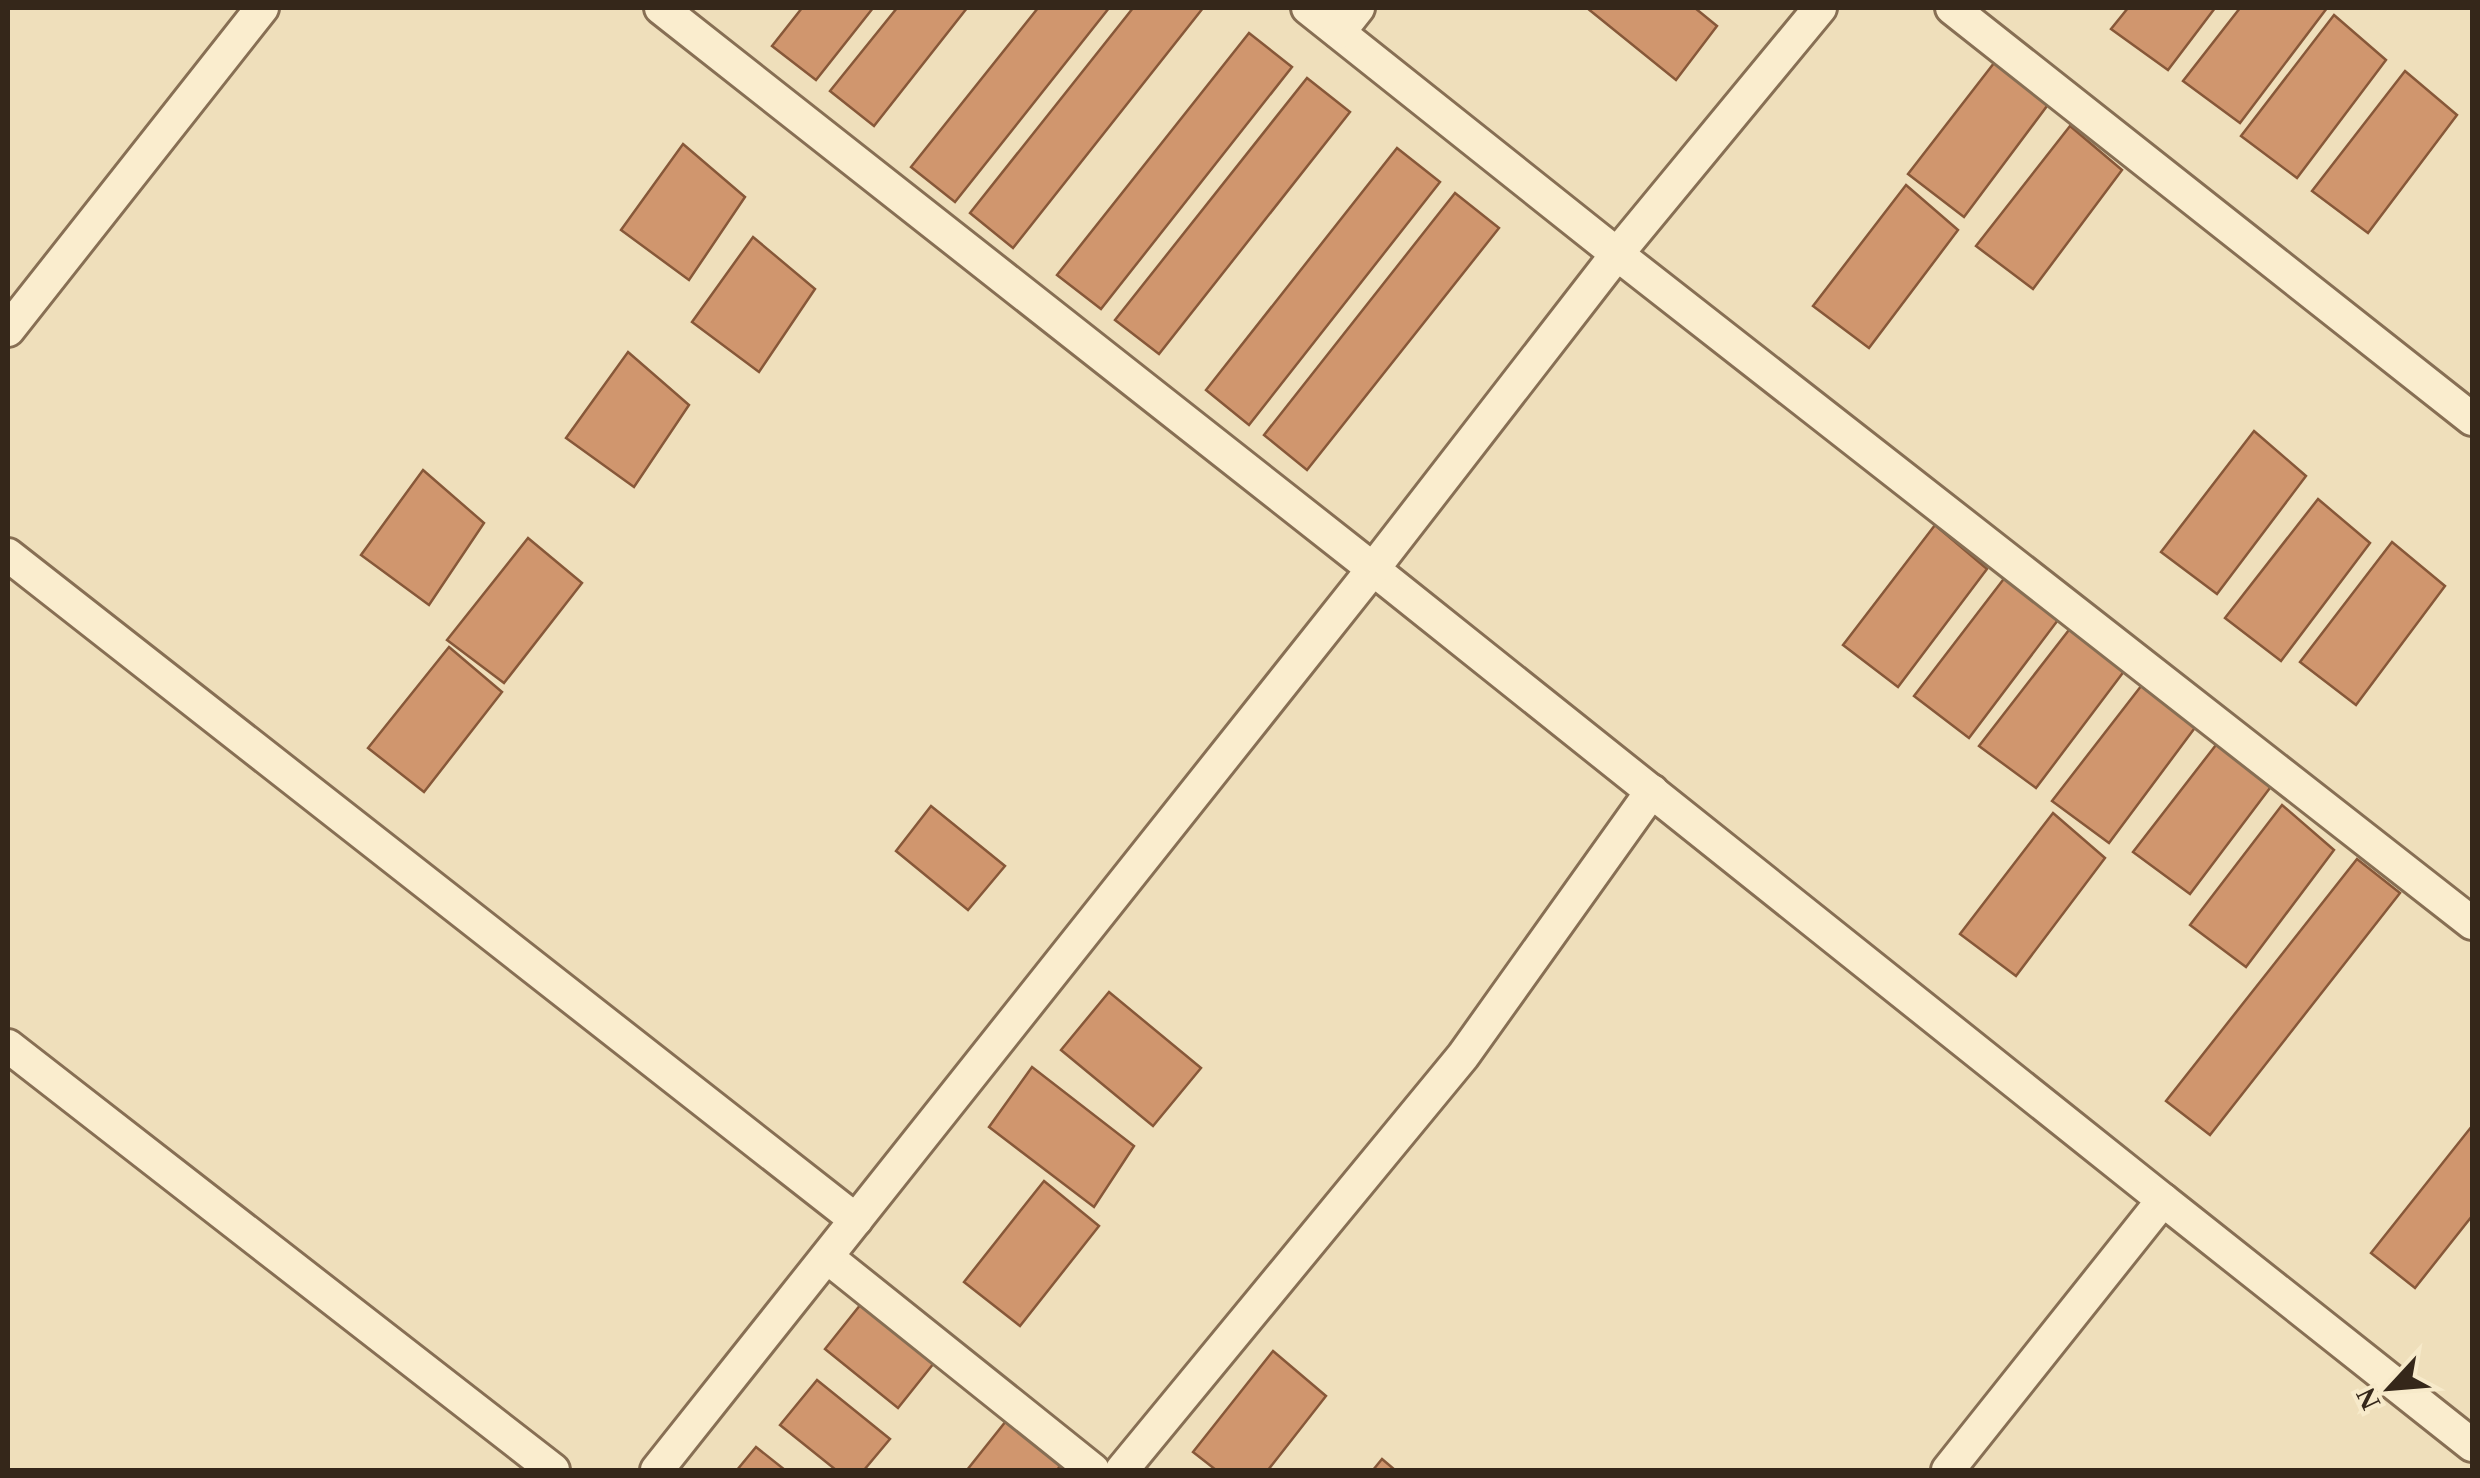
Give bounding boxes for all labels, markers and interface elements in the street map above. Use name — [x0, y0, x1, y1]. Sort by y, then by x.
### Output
north arrow — [2340, 1338, 2440, 1438]
text: N — [2350, 1383, 2386, 1415]

